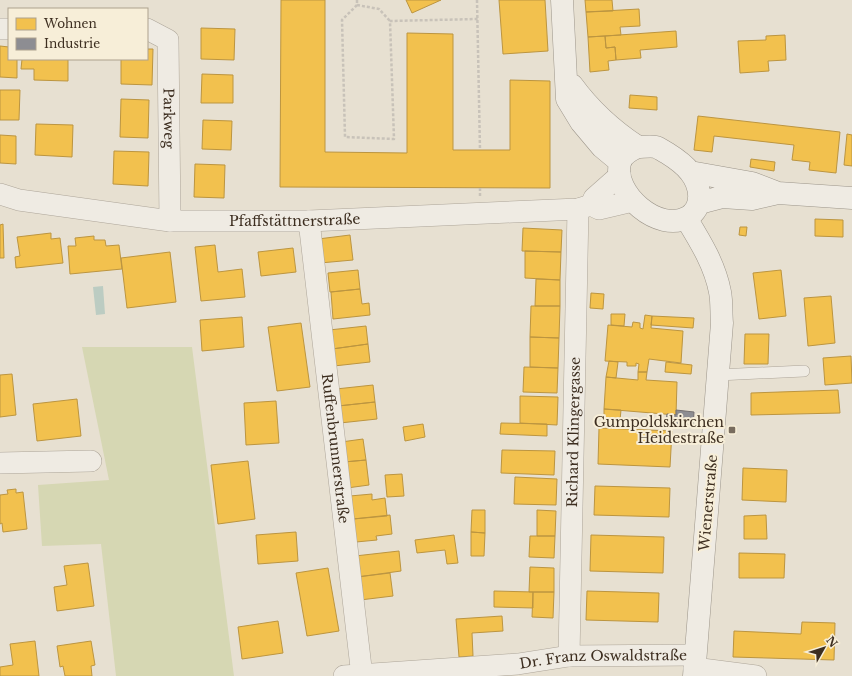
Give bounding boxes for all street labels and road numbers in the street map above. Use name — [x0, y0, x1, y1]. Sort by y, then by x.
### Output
street label: Parkweg — [160, 88, 178, 149]
street label: Pfaffstättnerstraße — [229, 210, 361, 230]
street label: Richard Klingergasse — [563, 357, 584, 508]
street label: Ruffenbrunnerstraße — [318, 372, 353, 525]
street label: Wienerstraße — [695, 454, 721, 553]
street label: Dr. Franz Oswaldstraße — [518, 646, 687, 673]

